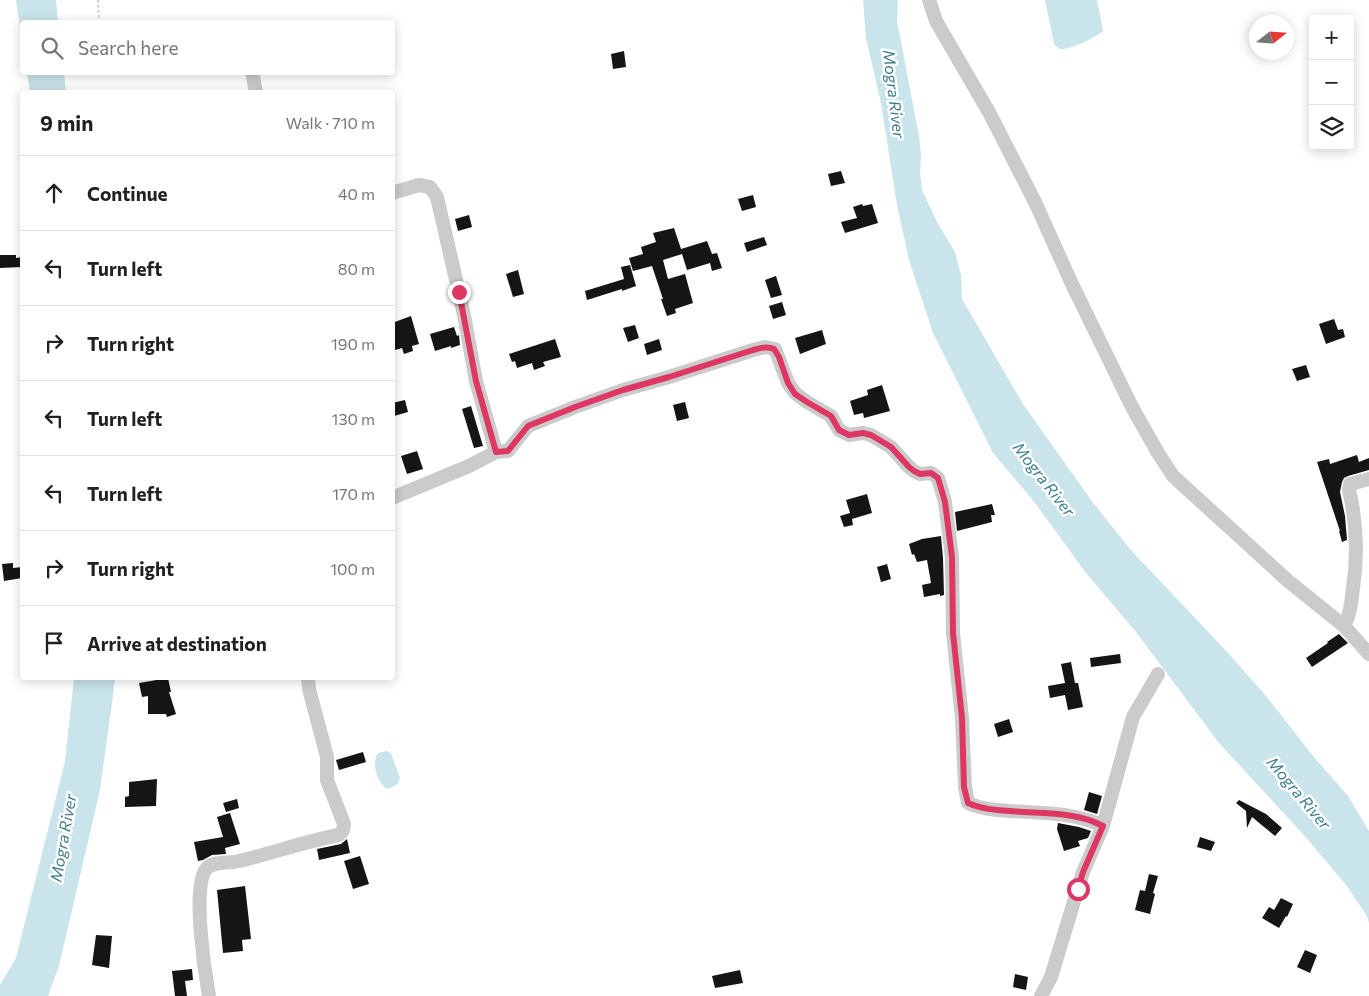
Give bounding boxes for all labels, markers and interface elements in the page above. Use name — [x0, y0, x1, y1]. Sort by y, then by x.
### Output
north arrow — [1249, 15, 1294, 60]
map controls — [1309, 15, 1354, 150]
button: + — [1309, 15, 1354, 60]
search box — [20, 20, 395, 75]
icon: search — [38, 34, 66, 62]
text: Search here — [78, 36, 178, 59]
water label: Mogra River — [880, 49, 909, 140]
button: − — [1309, 60, 1354, 105]
button: layers — [1309, 105, 1354, 150]
text: 9 min — [40, 110, 93, 135]
text: Walk · 710 m — [286, 113, 375, 132]
icon: ahead — [40, 179, 68, 207]
text: Continue — [87, 182, 167, 205]
text: 40 m — [338, 184, 375, 203]
icon: left — [40, 254, 68, 282]
text: Turn left — [87, 257, 162, 280]
text: 80 m — [338, 259, 375, 278]
route end — [448, 281, 471, 304]
icon: right — [40, 329, 68, 357]
text: Turn right — [87, 332, 174, 355]
text: 190 m — [331, 334, 375, 353]
icon: left — [40, 404, 68, 432]
text: Turn left — [87, 407, 162, 430]
text: 130 m — [332, 409, 375, 428]
water label: Mogra River — [1010, 438, 1080, 520]
icon: left — [40, 479, 68, 507]
text: Turn left — [87, 482, 162, 505]
text: 170 m — [332, 484, 375, 503]
icon: right — [40, 554, 68, 582]
text: Turn right — [87, 557, 174, 580]
text: 100 m — [330, 559, 375, 578]
icon: arrive — [40, 629, 68, 657]
text: Arrive at destination — [87, 632, 267, 655]
water label: Mogra River — [1264, 753, 1336, 833]
water label: Mogra River — [45, 792, 80, 883]
route start — [1067, 878, 1090, 901]

